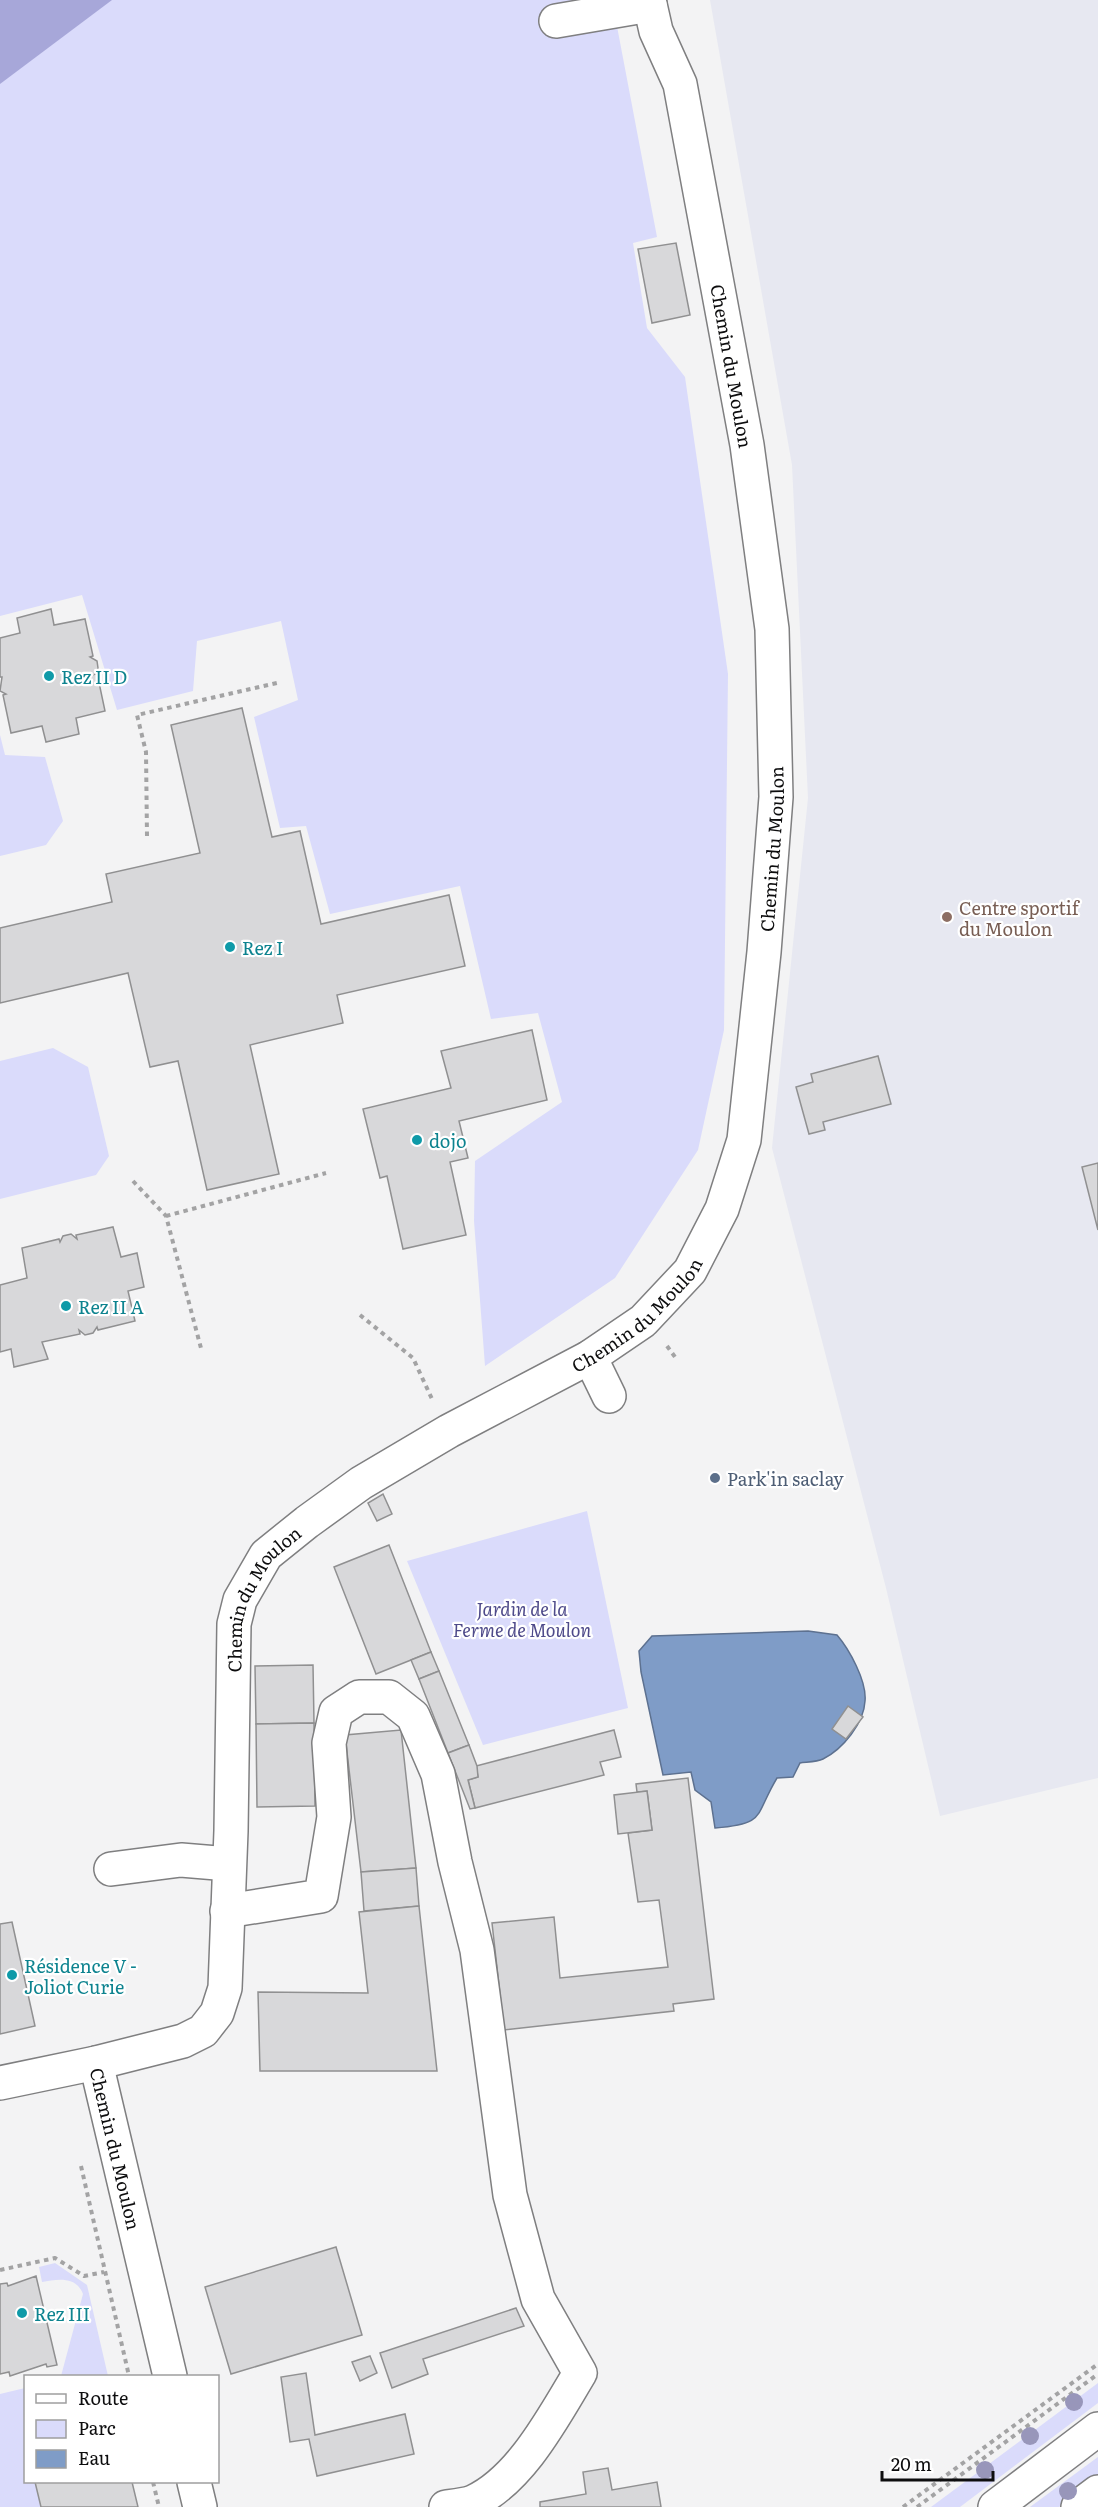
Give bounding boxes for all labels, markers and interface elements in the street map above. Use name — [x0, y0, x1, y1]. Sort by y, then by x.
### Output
street label: Chemin du Moulon — [704, 282, 760, 450]
place label: Rez II D — [61, 663, 127, 690]
marker: Rez II D — [42, 669, 56, 683]
street label: Chemin du Moulon — [752, 766, 790, 933]
place label: Centre sportif du Moulon — [959, 894, 1081, 942]
marker: Centre sportif du Moulon — [940, 910, 954, 924]
place label: Rez I — [242, 934, 283, 961]
marker: Rez I — [223, 940, 237, 954]
place label: dojo — [429, 1127, 467, 1154]
marker: dojo — [410, 1133, 424, 1147]
street label: Chemin du Moulon — [566, 1253, 708, 1378]
place label: Rez II A — [78, 1293, 144, 1320]
marker: Rez II A — [59, 1299, 73, 1313]
place label: Park'in saclay — [727, 1465, 844, 1492]
marker: Park'in saclay — [708, 1471, 722, 1485]
street label: Chemin du Moulon — [220, 1519, 306, 1673]
park label: Jardin de la Ferme de Moulon — [453, 1595, 591, 1643]
place label: Résidence V - Joliot Curie — [24, 1952, 137, 2000]
marker: Résidence V - Joliot Curie — [5, 1968, 19, 1982]
street label: Chemin du Moulon — [84, 2065, 148, 2233]
place label: Rez III — [34, 2300, 90, 2327]
marker: Rez III — [15, 2306, 29, 2320]
legend — [24, 2375, 219, 2483]
text: Route — [78, 2384, 128, 2411]
text: Parc — [78, 2414, 116, 2441]
text: Eau — [78, 2444, 110, 2471]
scale bar — [882, 2444, 993, 2482]
text: 20 m — [891, 2450, 932, 2477]

